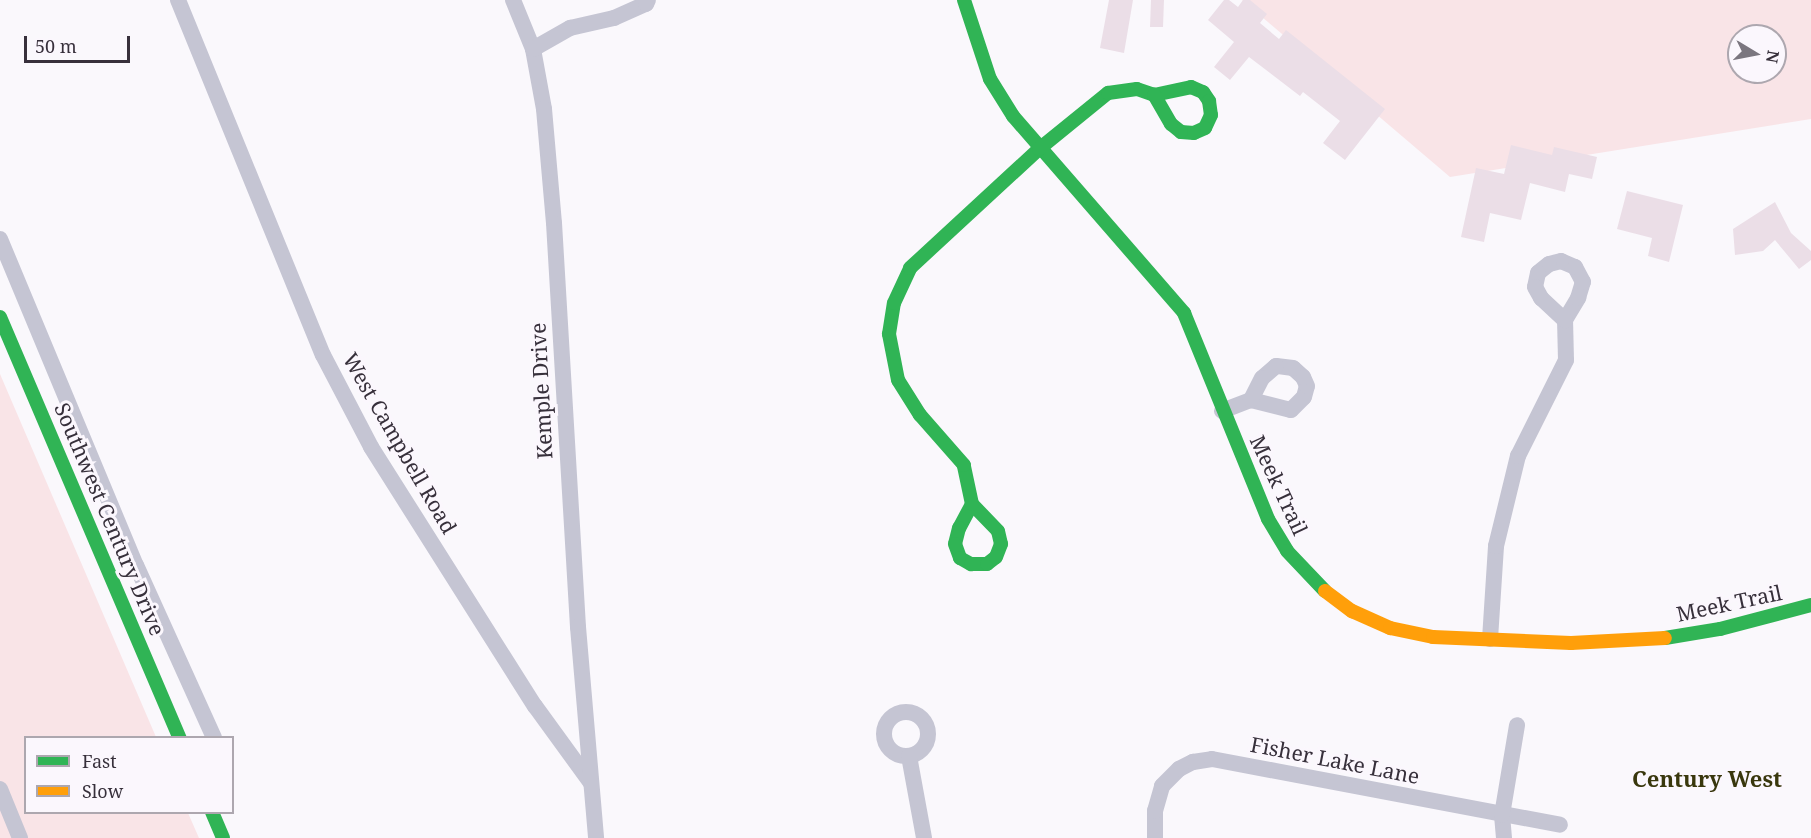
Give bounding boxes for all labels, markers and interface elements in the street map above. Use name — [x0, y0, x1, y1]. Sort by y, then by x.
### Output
scale bar — [27, 24, 134, 62]
north arrow — [1727, 24, 1787, 84]
text: 50 m — [35, 34, 77, 58]
text: N — [1761, 49, 1785, 65]
street label: Kemple Drive — [525, 322, 557, 460]
street label: West Campbell Road — [338, 348, 462, 538]
street label: Southwest Century Drive — [50, 399, 170, 639]
street label: Meek Trail — [1245, 431, 1313, 539]
street label: Meek Trail — [1674, 580, 1784, 626]
street label: Fisher Lake Lane — [1248, 731, 1422, 789]
legend — [24, 736, 234, 814]
text: Fast — [82, 749, 117, 773]
district label: Century West — [1632, 766, 1782, 792]
text: Slow — [82, 779, 123, 803]

